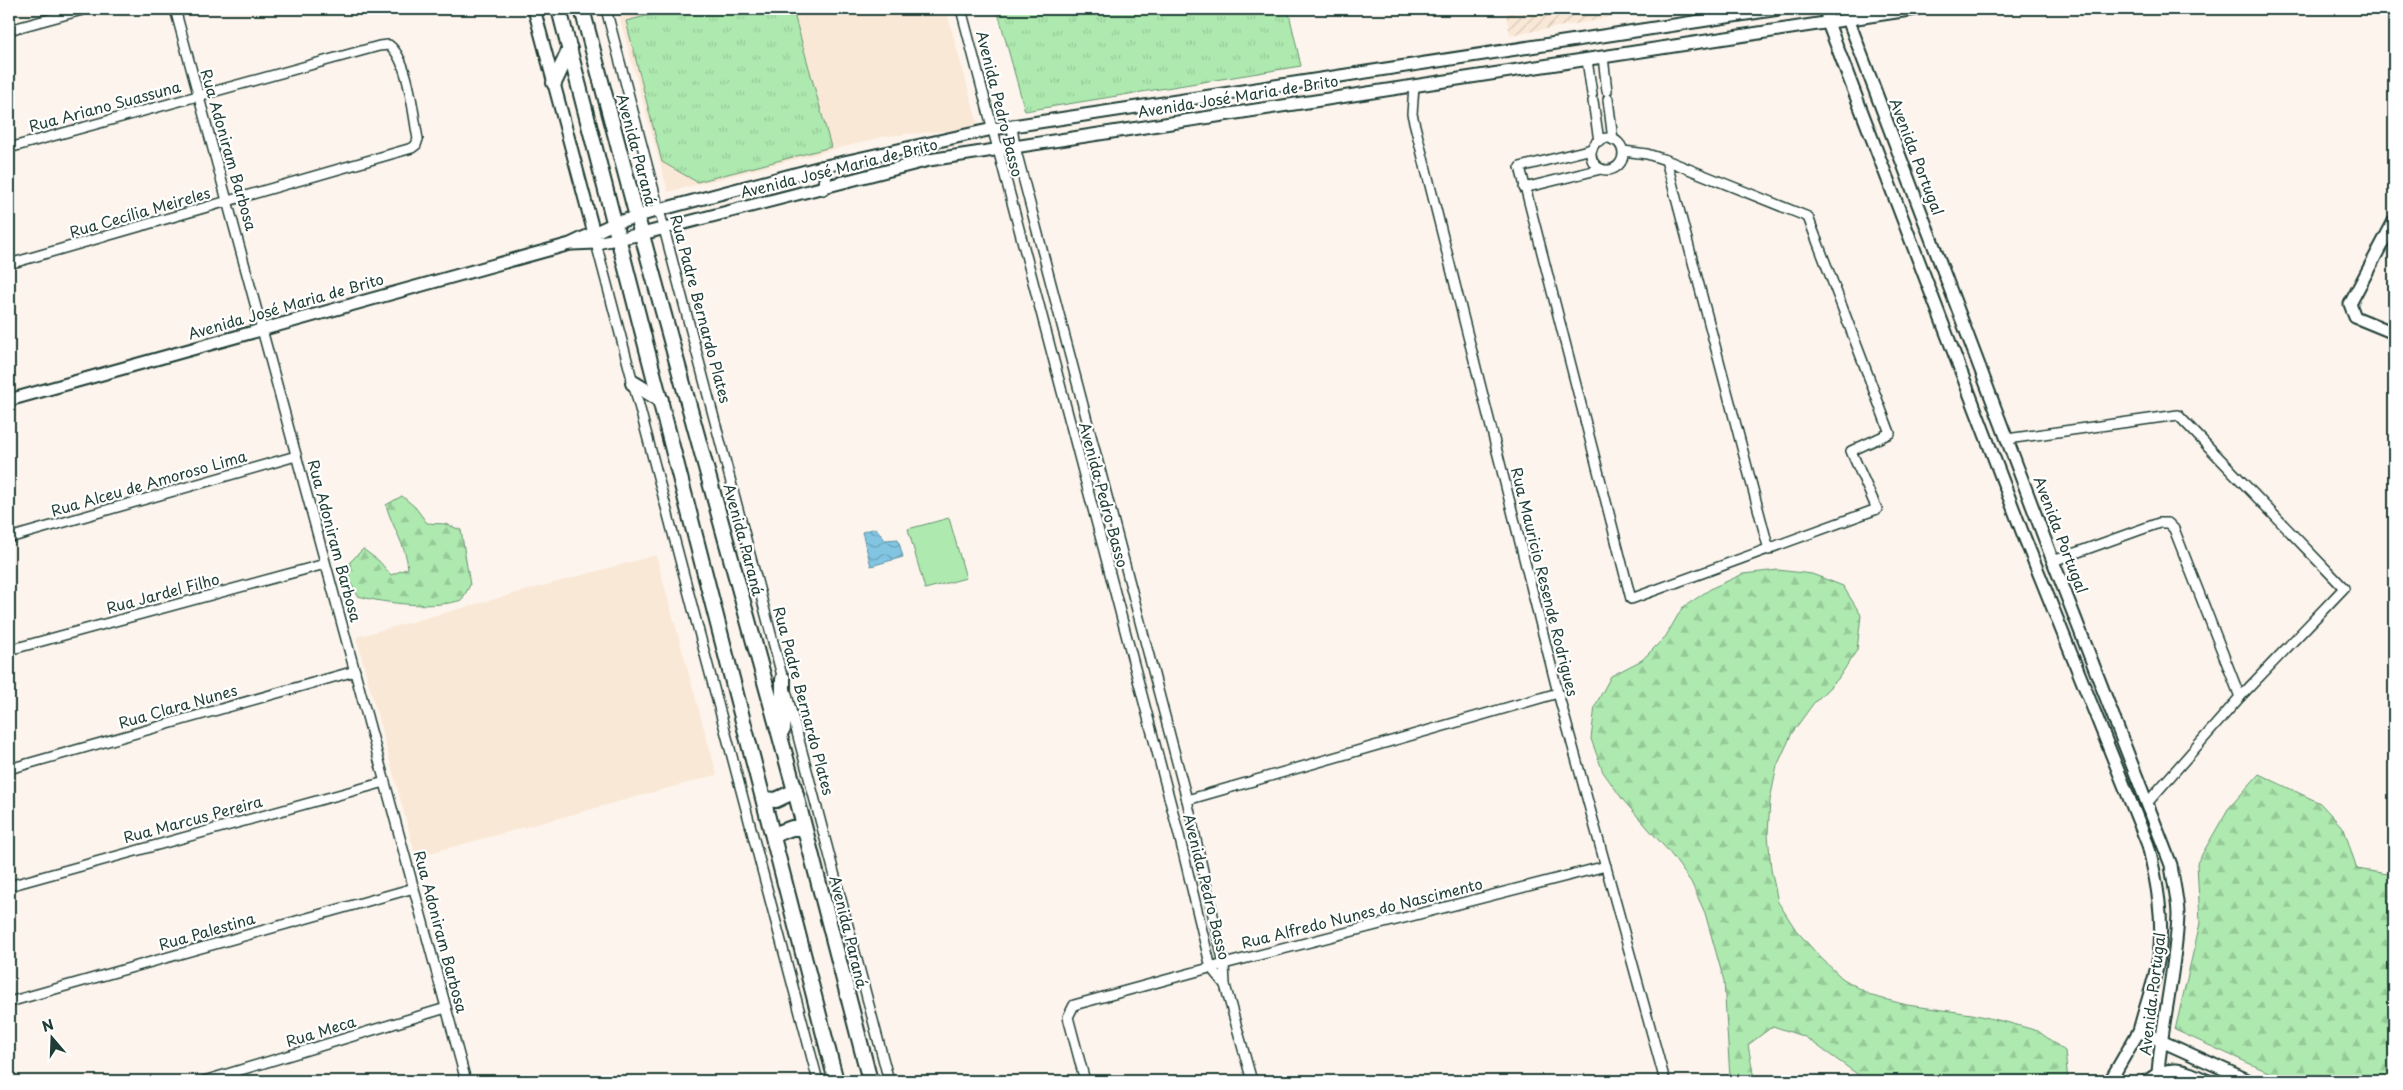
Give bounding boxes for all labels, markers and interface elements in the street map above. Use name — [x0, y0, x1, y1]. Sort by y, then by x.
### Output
street label: Avenida Pedro Basso — [971, 28, 1030, 179]
street label: Rua Adoniram Barbosa — [195, 66, 264, 234]
street label: Avenida José Maria de Brito — [1136, 68, 1340, 123]
street label: Rua Ariano Suassuna — [26, 74, 184, 137]
street label: Avenida Paraná — [611, 91, 664, 209]
street label: Avenida Portugal — [1885, 95, 1950, 218]
street label: Avenida José Maria de Brito — [738, 132, 940, 203]
street label: Rua Cecília Meireles — [66, 180, 213, 243]
street label: Rua Padre Bernardo Plates — [665, 212, 738, 406]
street label: Avenida José Maria de Brito — [185, 267, 386, 345]
street label: Avenida Pedro Basso — [1074, 419, 1135, 570]
street label: Rua Alceu de Amoroso Lima — [48, 443, 250, 522]
street label: Rua Adoniram Barbosa — [303, 457, 368, 625]
street label: Rua Mauricio Resende Rodrigues — [1506, 465, 1585, 699]
street label: Avenida Portugal — [2029, 473, 2094, 596]
street label: Avenida Paraná — [718, 481, 771, 599]
street label: Rua Jardel Filho — [103, 566, 222, 619]
street label: Rua Padre Bernardo Plates — [768, 604, 841, 798]
street label: Rua Clara Nunes — [115, 678, 240, 734]
street label: Rua Marcus Pereira — [120, 789, 265, 848]
street label: Avenida Pedro Basso — [1178, 811, 1237, 962]
street label: Rua Adoniram Barbosa — [409, 848, 474, 1016]
street label: Rua Alfredo Nunes do Nascimento — [1239, 871, 1485, 954]
street label: Avenida Paraná — [824, 873, 875, 991]
street label: Rua Palestina — [156, 906, 258, 955]
street label: Avenida Portugal — [2133, 931, 2170, 1057]
street label: Rua Meca — [283, 1009, 359, 1052]
north arrow — [28, 1012, 78, 1062]
text: N — [39, 1014, 56, 1037]

